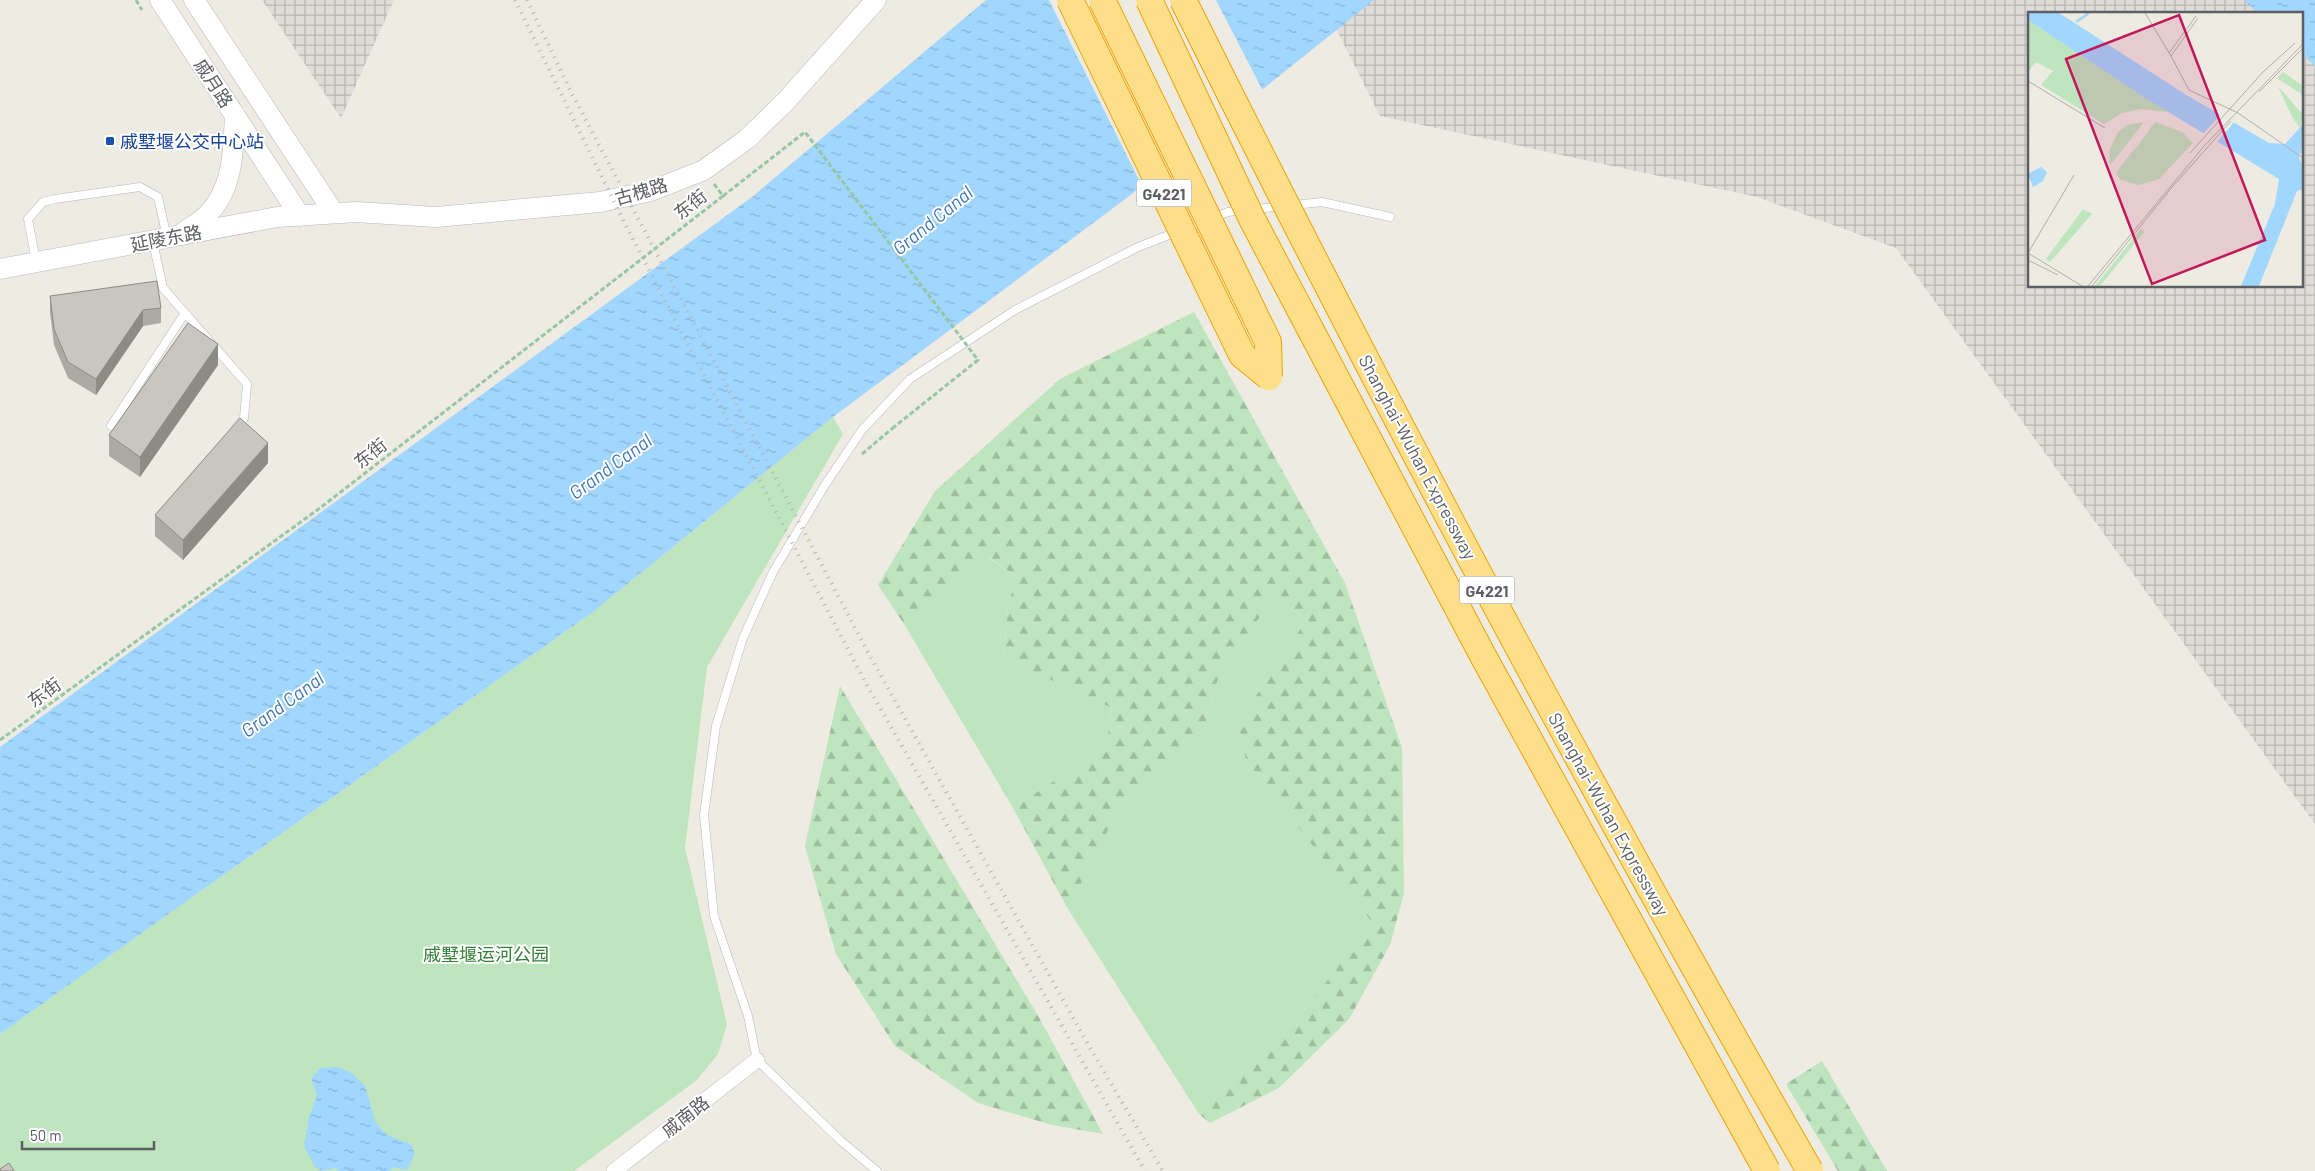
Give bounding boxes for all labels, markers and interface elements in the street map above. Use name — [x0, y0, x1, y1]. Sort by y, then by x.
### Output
inset map — [2028, 12, 2302, 288]
street label: 戚月路 — [190, 54, 238, 112]
place label: 戚墅堰公交中心站 — [120, 130, 264, 152]
marker: 戚墅堰公交中心站 — [104, 135, 116, 147]
street label: 古槐路 — [612, 173, 670, 209]
water label: Grand Canal — [887, 180, 977, 259]
road number: G4221 — [1136, 180, 1192, 207]
street label: 东街 — [669, 184, 711, 224]
street label: 延陵东路 — [129, 220, 203, 256]
street label: Shanghai-Wuhan Expressway — [1355, 351, 1481, 563]
water label: Grand Canal — [564, 428, 656, 504]
street label: 东街 — [349, 433, 391, 473]
road number: G4221 — [1460, 576, 1514, 604]
water label: Grand Canal — [236, 666, 328, 742]
street label: 东街 — [23, 673, 65, 711]
street label: Shanghai-Wuhan Expressway — [1544, 709, 1674, 919]
park label: 戚墅堰运河公园 — [423, 943, 549, 965]
street label: 戚南路 — [657, 1091, 713, 1141]
scale bar — [22, 1118, 155, 1150]
text: 50 m — [30, 1126, 62, 1144]

